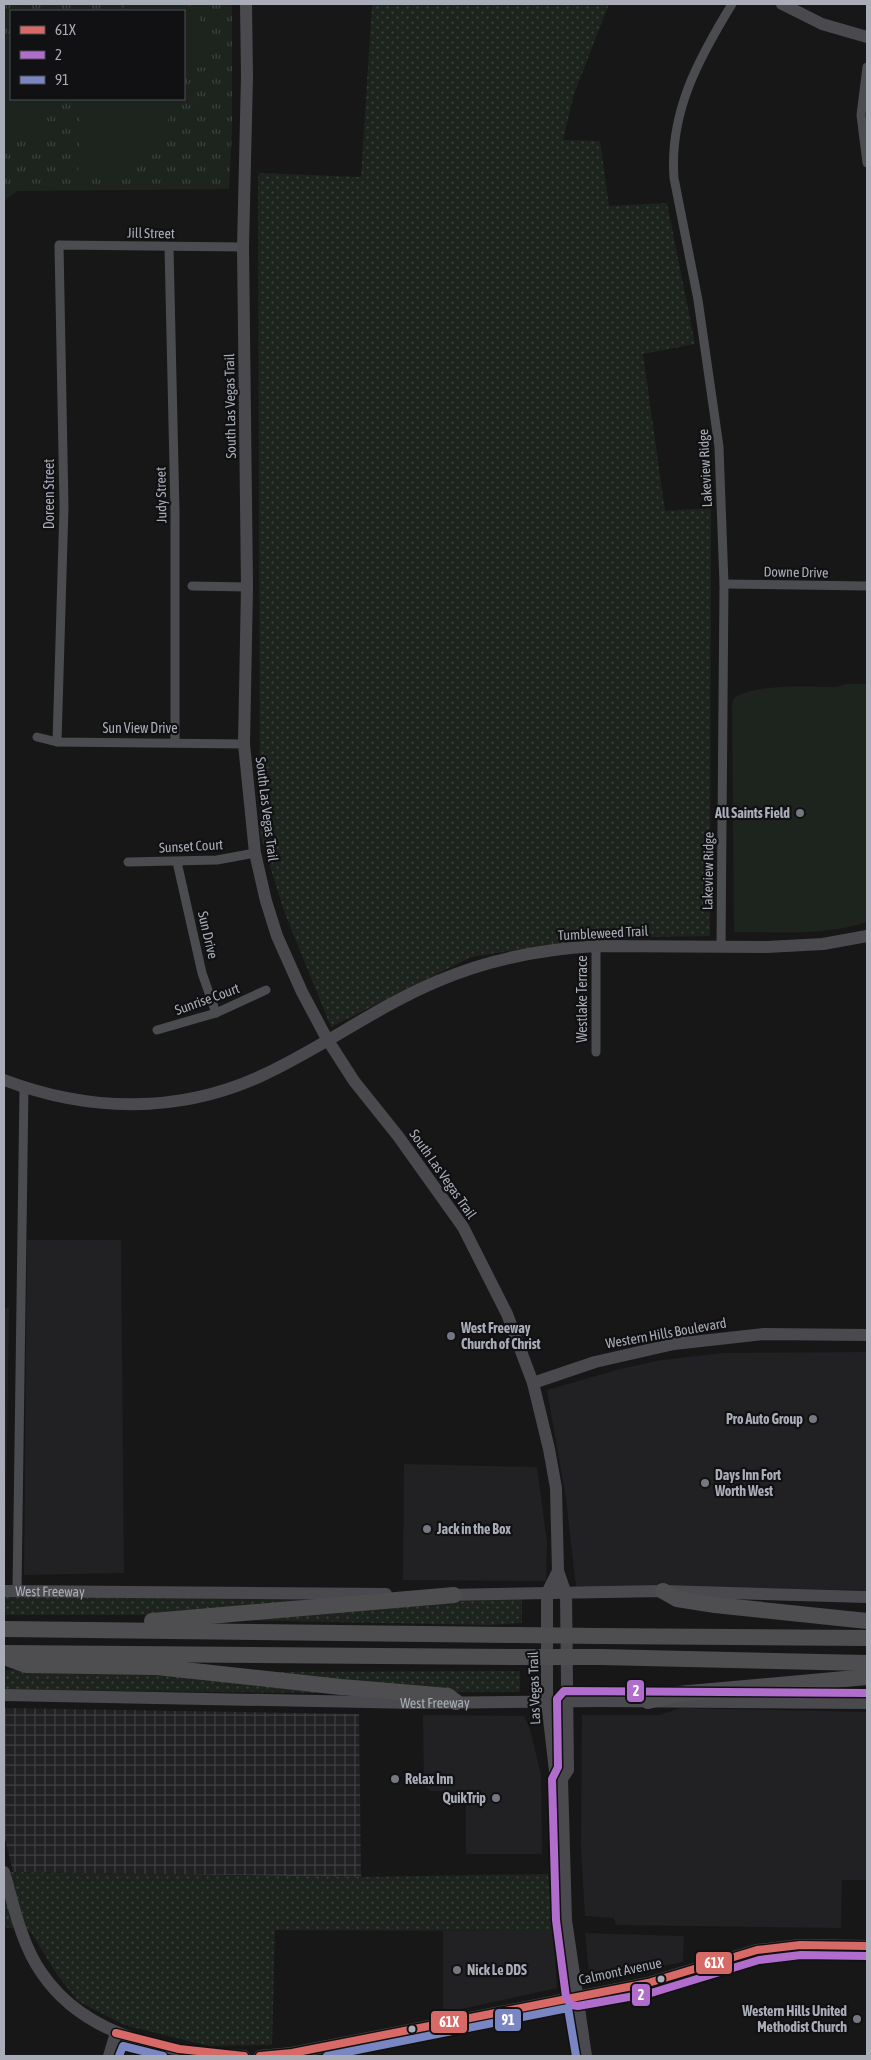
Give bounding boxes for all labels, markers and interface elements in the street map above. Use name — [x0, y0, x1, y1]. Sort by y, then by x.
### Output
legend — [10, 10, 185, 100]
text: 61X — [55, 21, 76, 38]
text: 2 — [55, 46, 62, 63]
text: 91 — [55, 71, 69, 88]
street label: Jill Street — [127, 225, 175, 241]
street label: South Las Vegas Trail — [221, 353, 239, 459]
street label: Lakeview Ridge — [695, 428, 715, 508]
street label: Doreen Street — [41, 459, 57, 529]
street label: Judy Street — [153, 467, 169, 523]
street label: Downe Drive — [763, 563, 829, 581]
street label: Sun View Drive — [102, 720, 178, 736]
street label: South Las Vegas Trail — [253, 756, 281, 862]
place label: All Saints Field — [714, 805, 790, 821]
marker: All Saints Field — [794, 807, 806, 819]
street label: Lakeview Ridge — [699, 832, 717, 910]
street label: Sunset Court — [158, 836, 224, 856]
street label: Sun Drive — [195, 910, 221, 960]
street label: Tumbleweed Trail — [557, 923, 649, 943]
street label: Westlake Terrace — [574, 955, 590, 1043]
street label: Sunrise Court — [172, 980, 242, 1018]
street label: South Las Vegas Trail — [406, 1126, 480, 1222]
street label: Western Hills Boulevard — [604, 1314, 728, 1352]
place label: West Freeway Church of Christ — [460, 1320, 541, 1352]
marker: West Freeway Church of Christ — [445, 1330, 457, 1342]
place label: Pro Auto Group — [726, 1411, 803, 1427]
marker: Pro Auto Group — [807, 1413, 819, 1425]
place label: Days Inn Fort Worth West — [714, 1467, 781, 1499]
marker: Days Inn Fort Worth West — [699, 1477, 711, 1489]
place label: Jack in the Box — [436, 1521, 511, 1537]
marker: Jack in the Box — [421, 1523, 433, 1535]
street label: West Freeway — [15, 1583, 85, 1600]
street label: Las Vegas Trail — [525, 1651, 543, 1725]
line badge: 2 — [626, 1679, 645, 1703]
text: 2 — [633, 1683, 640, 1699]
street label: West Freeway — [400, 1694, 470, 1711]
place label: Relax Inn — [405, 1771, 454, 1787]
marker: Relax Inn — [389, 1773, 401, 1785]
place label: QuikTrip — [442, 1790, 486, 1806]
marker: QuikTrip — [490, 1792, 502, 1804]
line badge: 61X — [695, 1951, 733, 1975]
street label: Calmont Avenue — [577, 1954, 663, 1988]
text: 61X — [704, 1955, 724, 1971]
place label: Nick Le DDS — [467, 1962, 527, 1978]
marker: Nick Le DDS — [451, 1964, 463, 1976]
unlabelled marker — [656, 1974, 666, 1984]
line badge: 2 — [631, 1983, 651, 2007]
text: 2 — [638, 1987, 645, 2003]
place label: Western Hills United Methodist Church — [741, 2003, 847, 2035]
line badge: 91 — [494, 2008, 522, 2032]
line badge: 61X — [430, 2010, 468, 2034]
text: 91 — [501, 2012, 515, 2028]
marker: Western Hills United Methodist Church — [851, 2013, 863, 2025]
text: 61X — [439, 2014, 459, 2030]
unlabelled marker — [407, 2024, 417, 2034]

